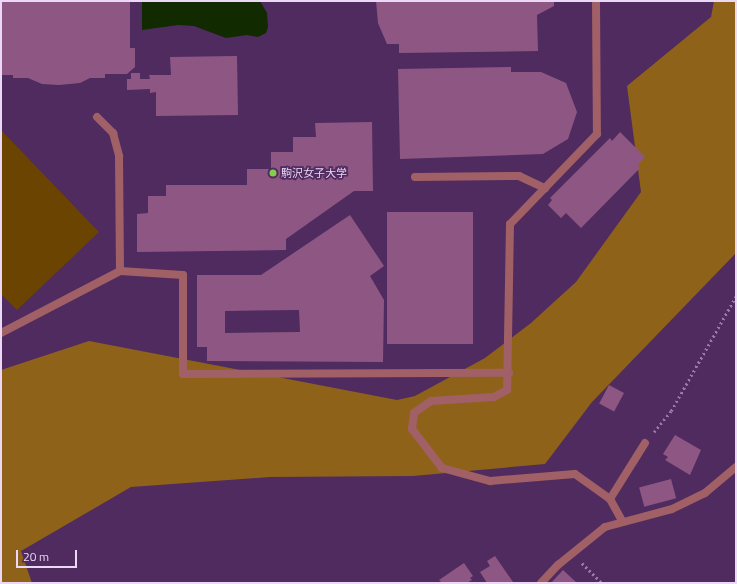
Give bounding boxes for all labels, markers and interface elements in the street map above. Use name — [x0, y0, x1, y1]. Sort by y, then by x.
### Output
place label: 駒沢女子大学 — [281, 166, 347, 180]
marker: 駒沢女子大学 — [268, 168, 278, 178]
scale bar — [18, 542, 79, 568]
text: 20 m — [23, 547, 49, 566]

